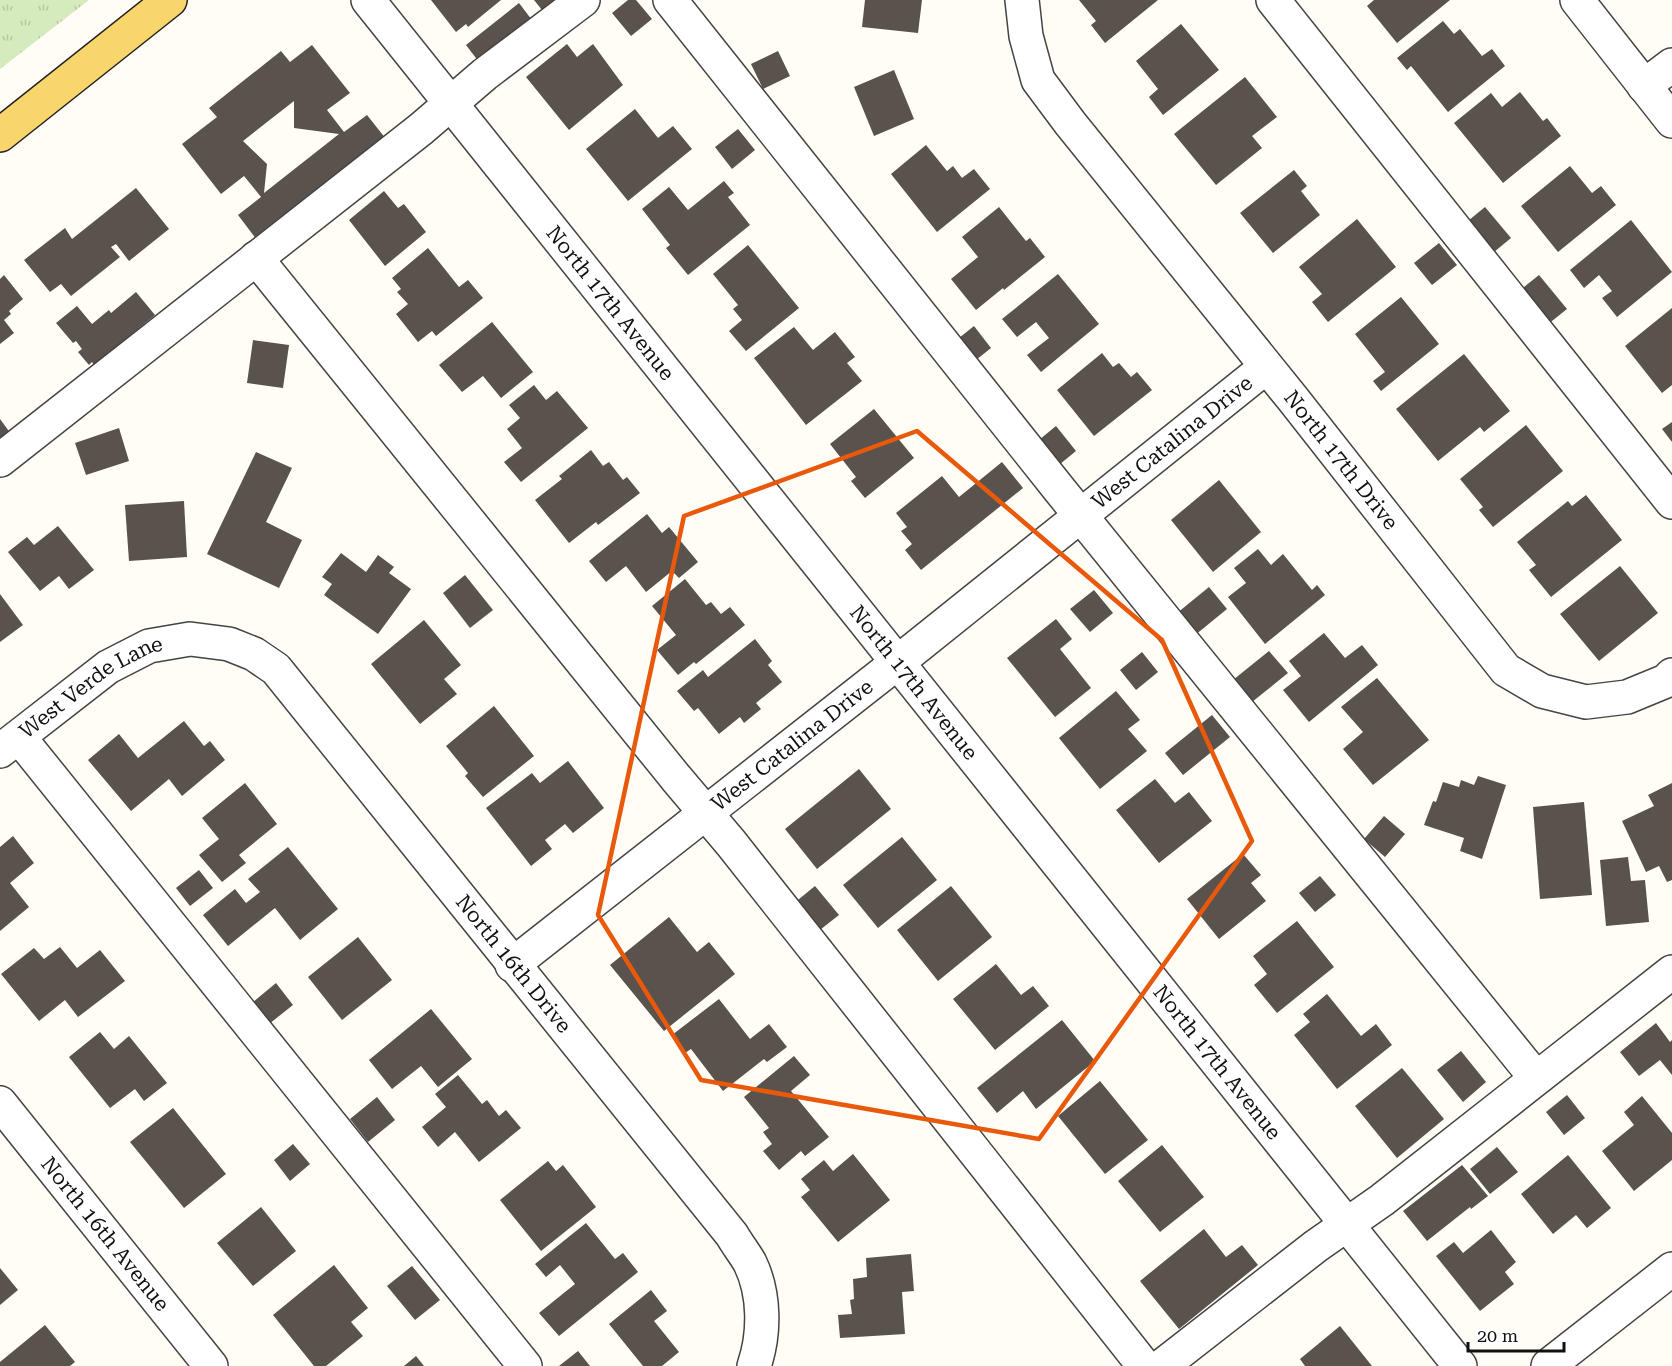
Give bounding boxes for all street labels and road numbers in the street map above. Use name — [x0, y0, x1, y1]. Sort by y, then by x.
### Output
street label: North 17th Avenue — [541, 221, 679, 385]
street label: West Catalina Drive — [1087, 371, 1257, 514]
street label: North 17th Drive — [1279, 386, 1403, 534]
street label: North 17th Avenue — [845, 601, 983, 765]
street label: West Verde Lane — [14, 632, 164, 743]
street label: West Catalina Drive — [706, 674, 878, 816]
street label: North 16th Drive — [451, 890, 576, 1038]
street label: North 17th Avenue — [1148, 980, 1286, 1144]
street label: North 16th Avenue — [36, 1152, 174, 1316]

